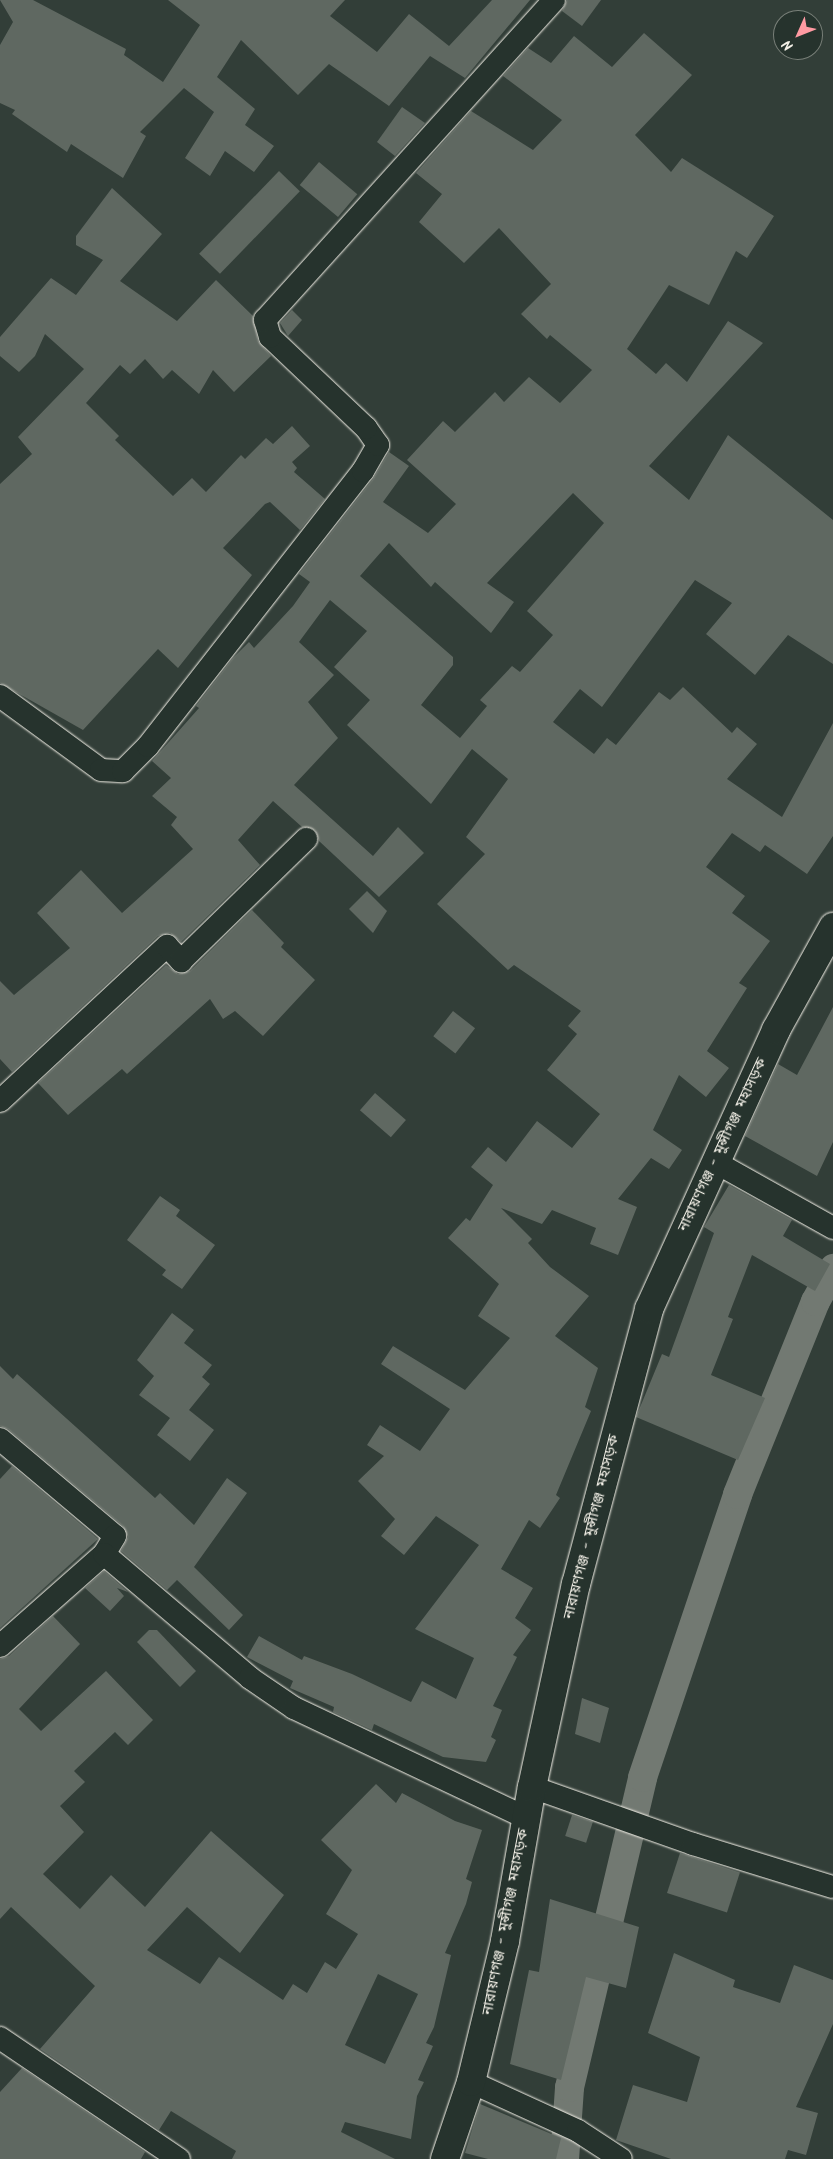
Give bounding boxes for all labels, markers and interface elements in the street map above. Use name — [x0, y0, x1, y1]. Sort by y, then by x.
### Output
north arrow — [773, 10, 823, 60]
text: N — [777, 34, 799, 56]
street label: নারায়ণগঞ্জ - মুন্সীগঞ্জ মহাসড়ক — [675, 1055, 771, 1235]
street label: নারায়ণগঞ্জ - মুন্সীগঞ্জ মহাসড়ক — [560, 1433, 624, 1621]
street label: নারায়ণগঞ্জ - মুন্সীগঞ্জ মহাসড়ক — [479, 1827, 533, 2017]

